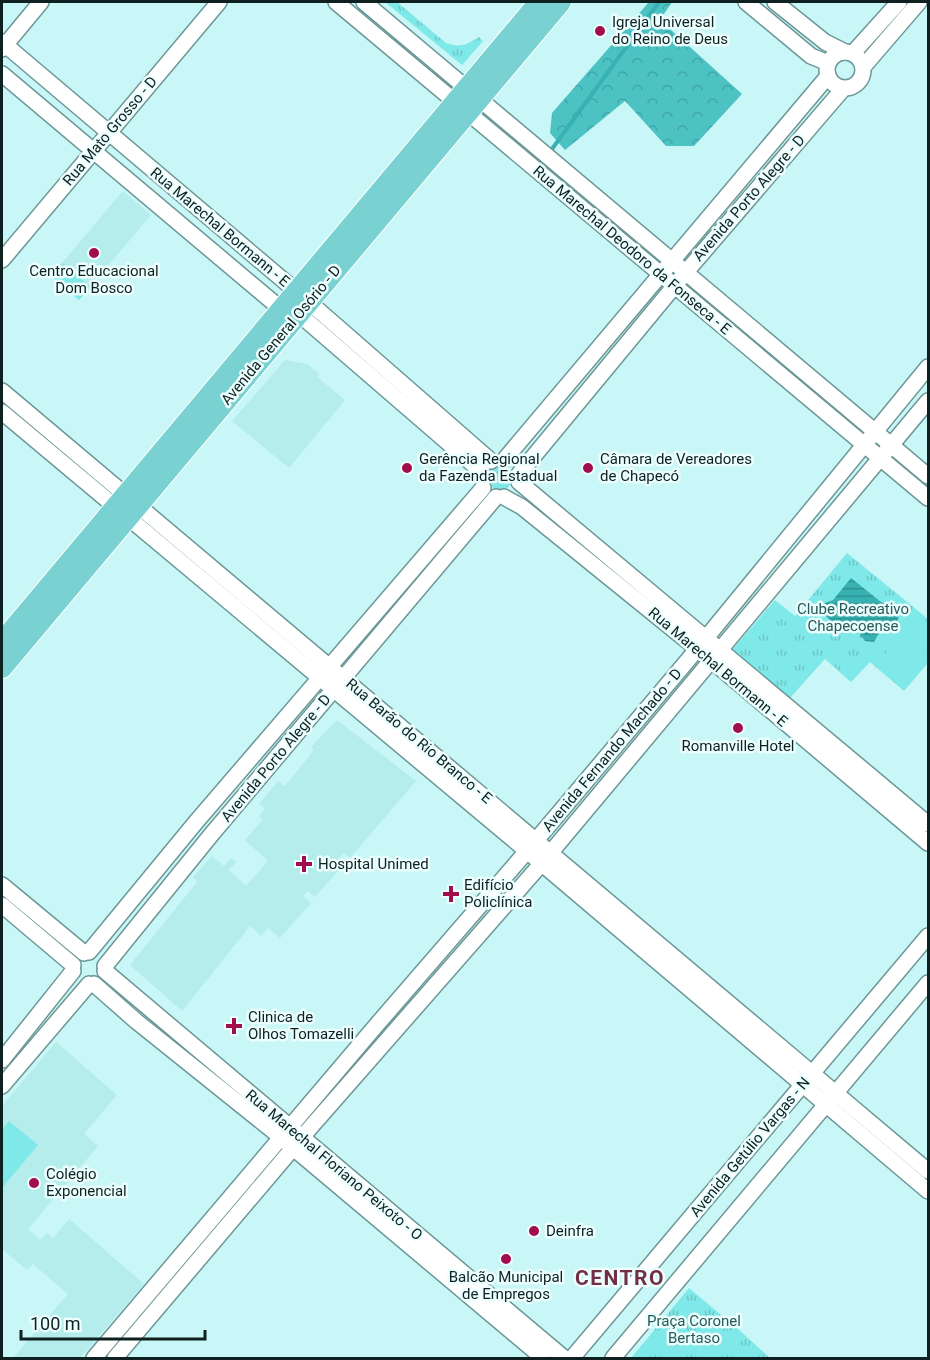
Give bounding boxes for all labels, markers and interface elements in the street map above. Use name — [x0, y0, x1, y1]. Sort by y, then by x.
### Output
place label: Igreja Universal do Reino de Deus — [612, 13, 728, 48]
marker: Igreja Universal do Reino de Deus — [593, 24, 607, 38]
street label: Rua Mato Grosso - D — [59, 73, 161, 189]
street label: Avenida Porto Alegre - D — [689, 131, 809, 265]
street label: Rua Marechal Deodoro da Fonseca - E — [529, 162, 735, 338]
street label: Rua Marechal Bormann - E — [147, 163, 294, 291]
marker: Centro Educacional Dom Bosco — [87, 246, 101, 260]
street label: Avenida General Osório - D — [217, 261, 345, 409]
place label: Centro Educacional Dom Bosco — [29, 262, 159, 297]
place label: Gerência Regional da Fazenda Estadual — [419, 450, 557, 485]
place label: Câmara de Vereadores de Chapecó — [600, 450, 752, 485]
marker: Gerência Regional da Fazenda Estadual — [400, 461, 414, 475]
marker: Câmara de Vereadores de Chapecó — [581, 461, 595, 475]
park label: Clube Recreativo Chapecoense — [797, 600, 909, 635]
street label: Rua Marechal Bormann - E — [645, 603, 792, 731]
street label: Avenida Fernando Machado - D — [538, 665, 686, 835]
street label: Rua Barão do Rio Branco - E — [342, 675, 496, 808]
street label: Avenida Porto Alegre - D — [217, 690, 335, 826]
marker: Romanville Hotel — [731, 721, 745, 735]
place label: Romanville Hotel — [681, 737, 795, 755]
marker: Hospital Unimed — [295, 855, 313, 873]
place label: Hospital Unimed — [318, 855, 429, 873]
place label: Edifício Policlínica — [464, 876, 532, 911]
marker: Edifício Policlínica — [442, 885, 460, 903]
place label: Clinica de Olhos Tomazelli — [248, 1008, 354, 1043]
marker: Clinica de Olhos Tomazelli — [225, 1017, 243, 1035]
street label: Avenida Getúlio Vargas - N — [686, 1074, 814, 1220]
street label: Rua Marechal Floriano Peixoto - O — [242, 1086, 426, 1244]
place label: Colégio Exponencial — [46, 1165, 127, 1200]
marker: Colégio Exponencial — [27, 1176, 41, 1190]
place label: Deinfra — [546, 1222, 594, 1240]
marker: Deinfra — [527, 1224, 541, 1238]
marker: Balcão Municipal de Empregos — [499, 1252, 513, 1266]
district label: CENTRO — [575, 1266, 665, 1290]
place label: Balcão Municipal de Empregos — [449, 1268, 563, 1303]
scale bar — [21, 1303, 206, 1341]
park label: Praça Coronel Bertaso — [647, 1312, 741, 1347]
text: 100 m — [30, 1313, 81, 1334]

